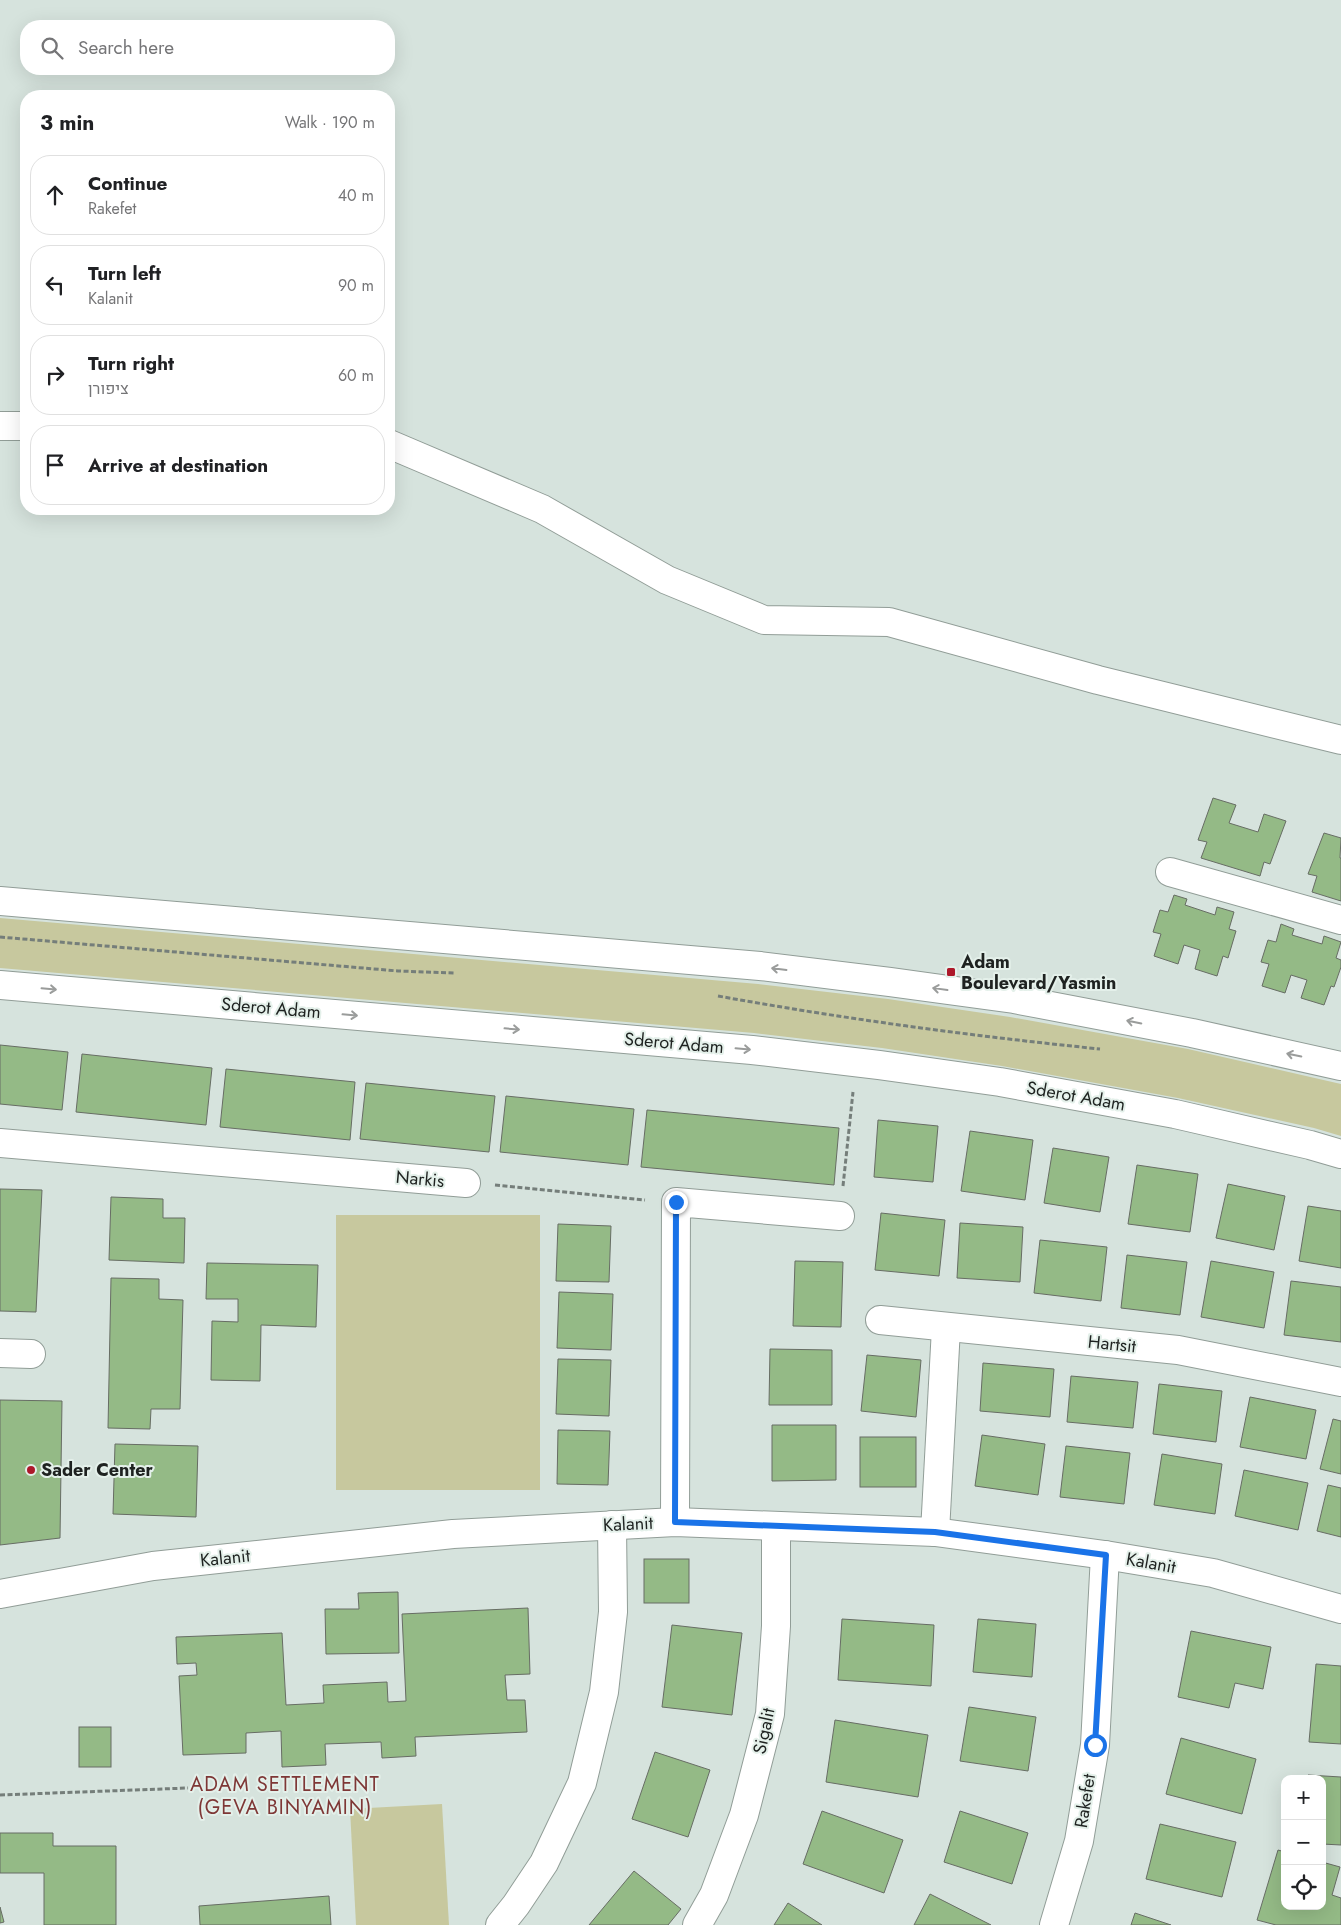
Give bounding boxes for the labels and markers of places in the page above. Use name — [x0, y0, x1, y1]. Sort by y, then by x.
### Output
place label: Adam Boulevard/Yasmin — [960, 949, 1116, 996]
marker: Adam Boulevard/Yasmin — [945, 966, 957, 978]
place label: Sader Center — [41, 1457, 153, 1483]
marker: Sader Center — [25, 1464, 37, 1476]

